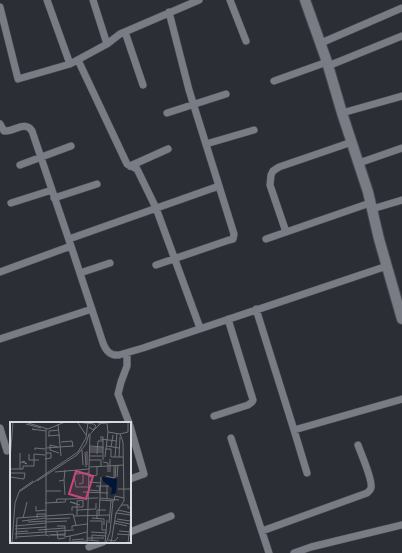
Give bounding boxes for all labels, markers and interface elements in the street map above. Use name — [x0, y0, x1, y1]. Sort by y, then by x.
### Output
inset map — [10, 422, 131, 543]

